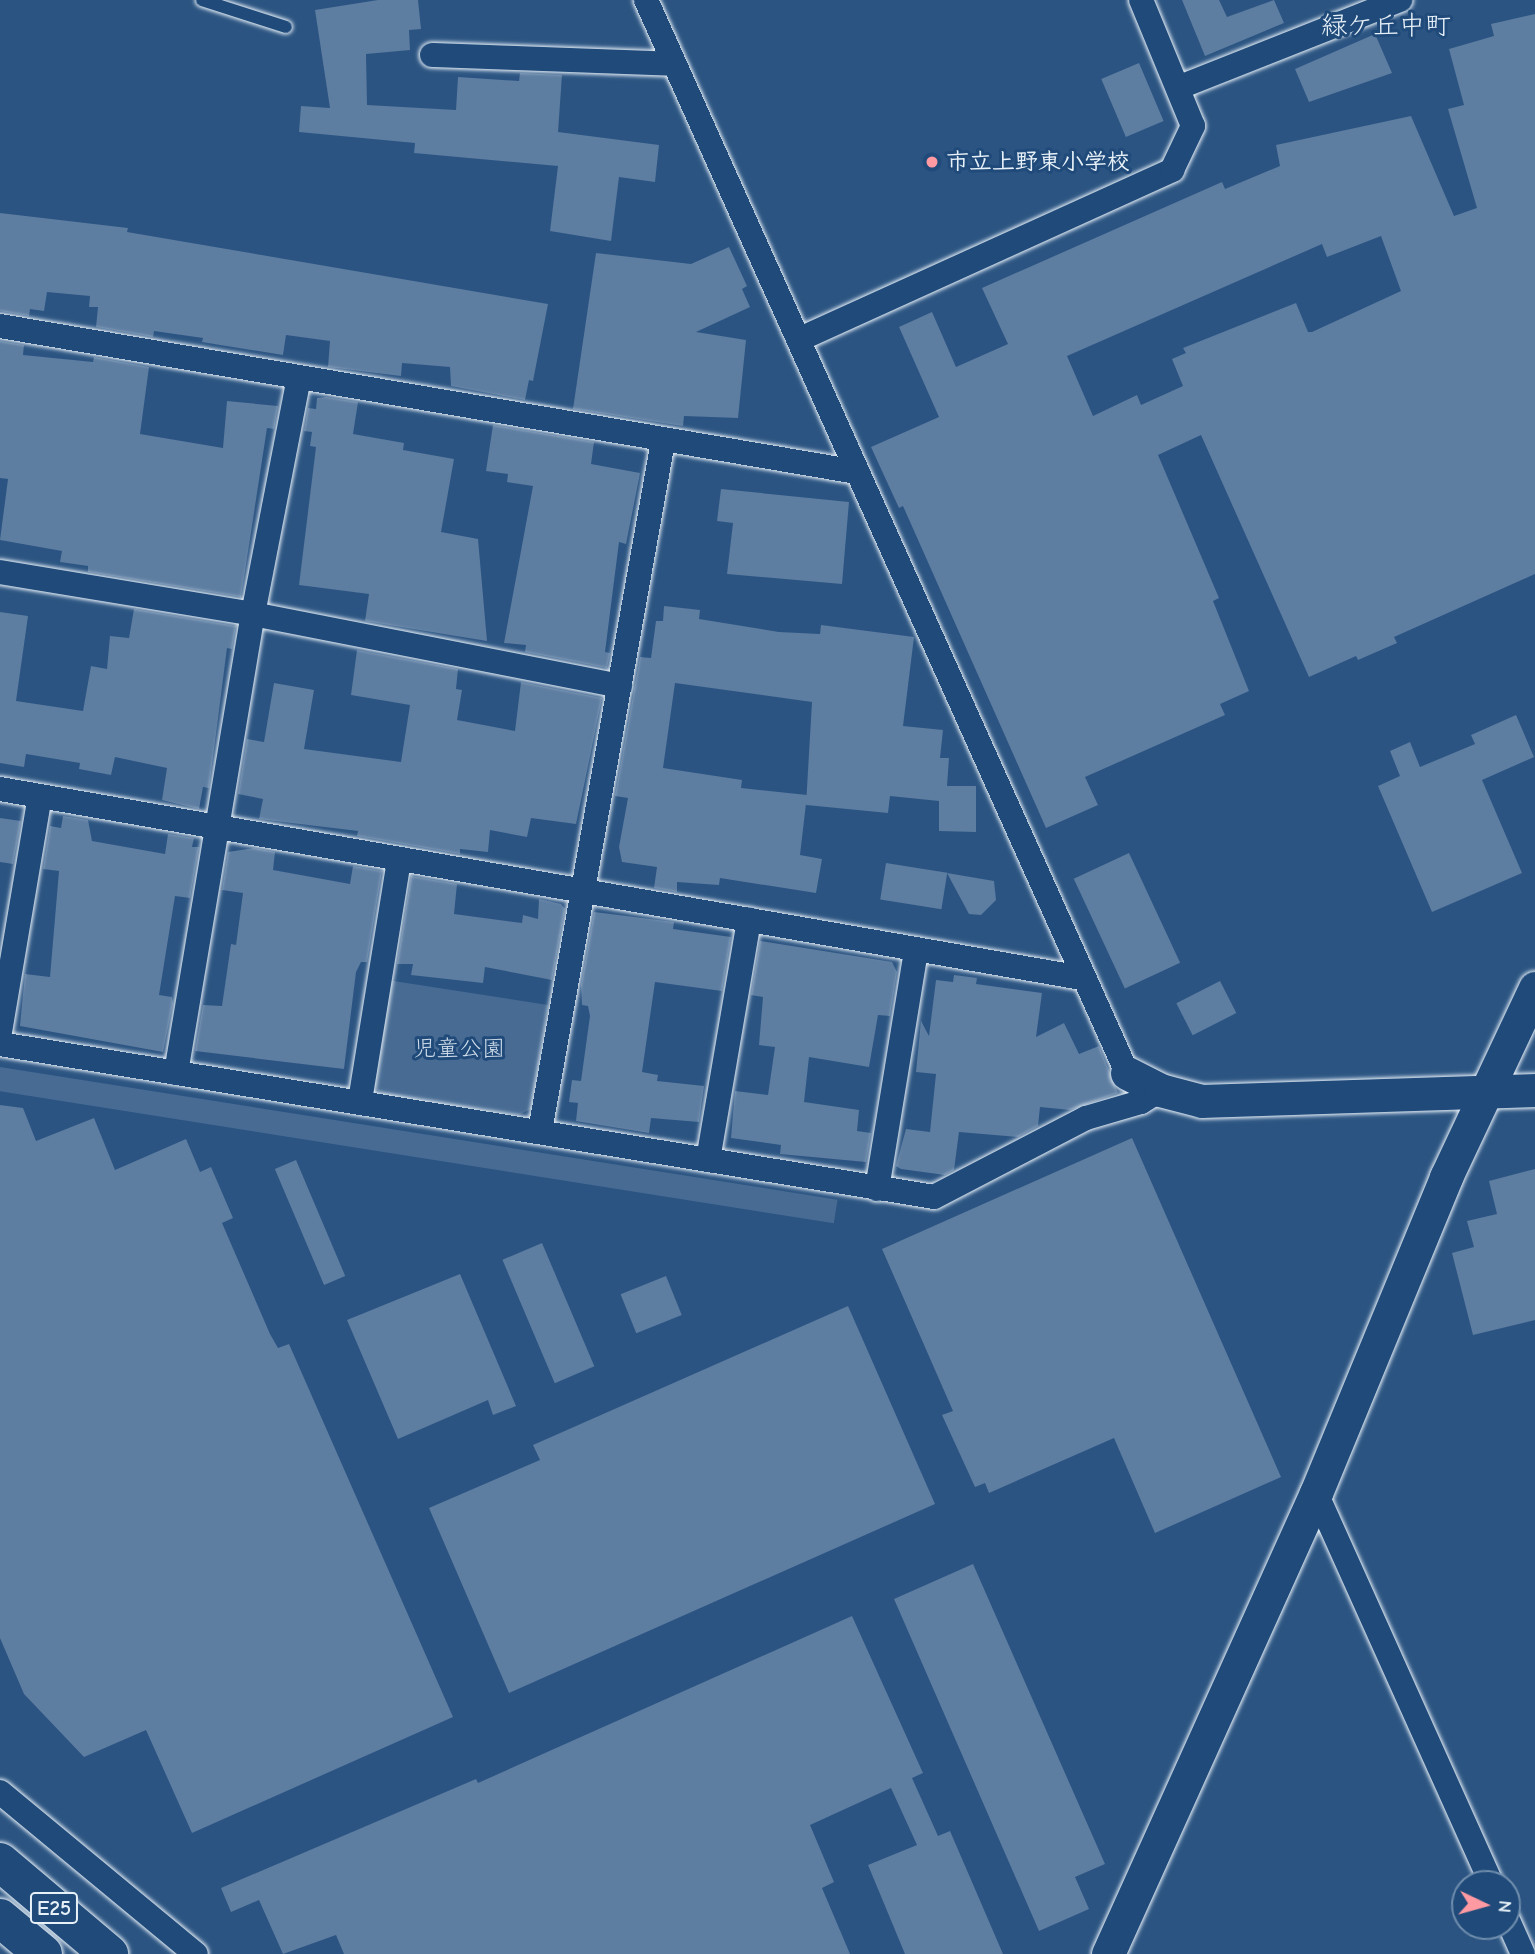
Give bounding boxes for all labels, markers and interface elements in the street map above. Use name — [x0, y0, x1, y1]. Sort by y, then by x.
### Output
district label: 緑ケ丘中町 — [1321, 11, 1451, 43]
place label: 市立上野東小学校 — [946, 148, 1130, 176]
marker: 市立上野東小学校 — [924, 154, 940, 170]
park label: 児童公園 — [413, 1035, 505, 1063]
north arrow — [1451, 1870, 1521, 1940]
road number: E25 — [30, 1890, 78, 1926]
text: N — [1493, 1900, 1516, 1914]

